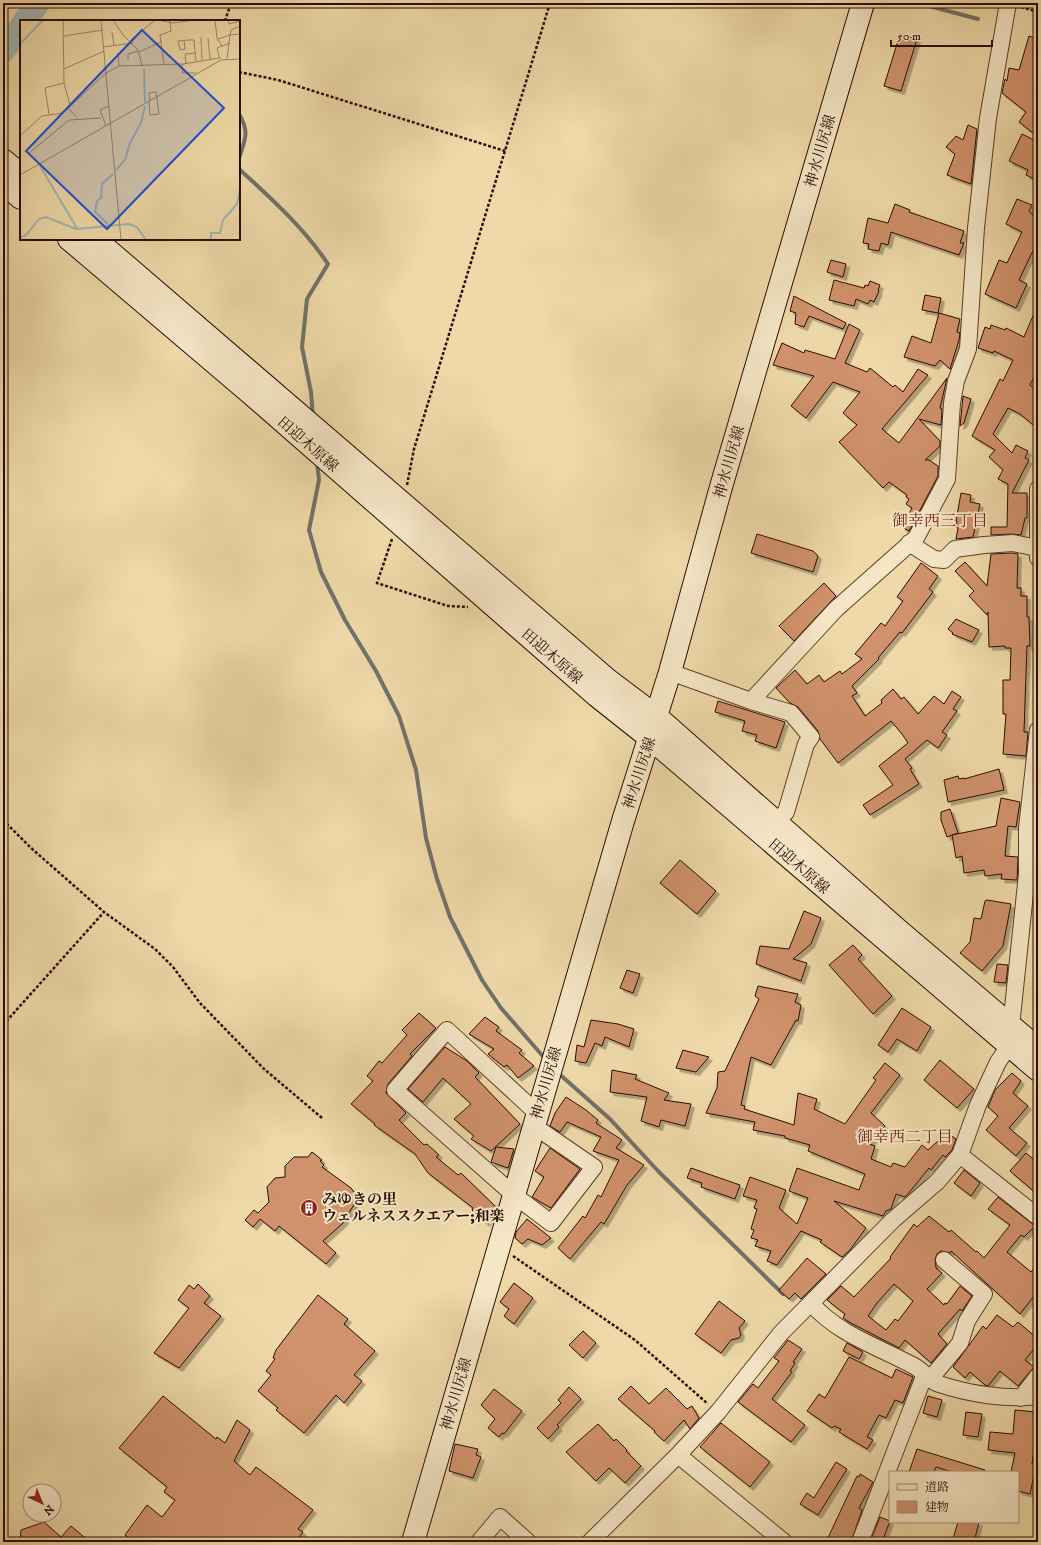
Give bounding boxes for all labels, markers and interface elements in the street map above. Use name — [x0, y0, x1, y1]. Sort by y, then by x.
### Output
inset map — [20, 20, 240, 240]
scale bar — [891, 22, 992, 48]
text: 50 m — [897, 29, 921, 44]
street label: 神水川尻線 — [801, 112, 840, 190]
street label: 田迎木原線 — [273, 413, 342, 476]
street label: 神水川尻線 — [710, 423, 749, 501]
district label: 御幸西三丁目 — [892, 511, 988, 531]
street label: 田迎木原線 — [517, 625, 586, 688]
street label: 神水川尻線 — [619, 735, 660, 812]
street label: 田迎木原線 — [764, 835, 833, 898]
street label: 神水川尻線 — [527, 1044, 566, 1122]
district label: 御幸西二丁目 — [857, 1127, 953, 1147]
place label: みゆきの里 ウェルネススクエアー;和楽 — [322, 1190, 505, 1226]
building icon: みゆきの里 ウェルネススクエアー;和楽 — [299, 1198, 319, 1218]
street label: 神水川尻線 — [437, 1355, 476, 1433]
legend — [889, 1471, 1019, 1523]
text: 道路 — [925, 1480, 949, 1495]
north arrow — [22, 1483, 62, 1523]
text: 建物 — [925, 1500, 949, 1515]
text: N — [40, 1501, 56, 1518]

